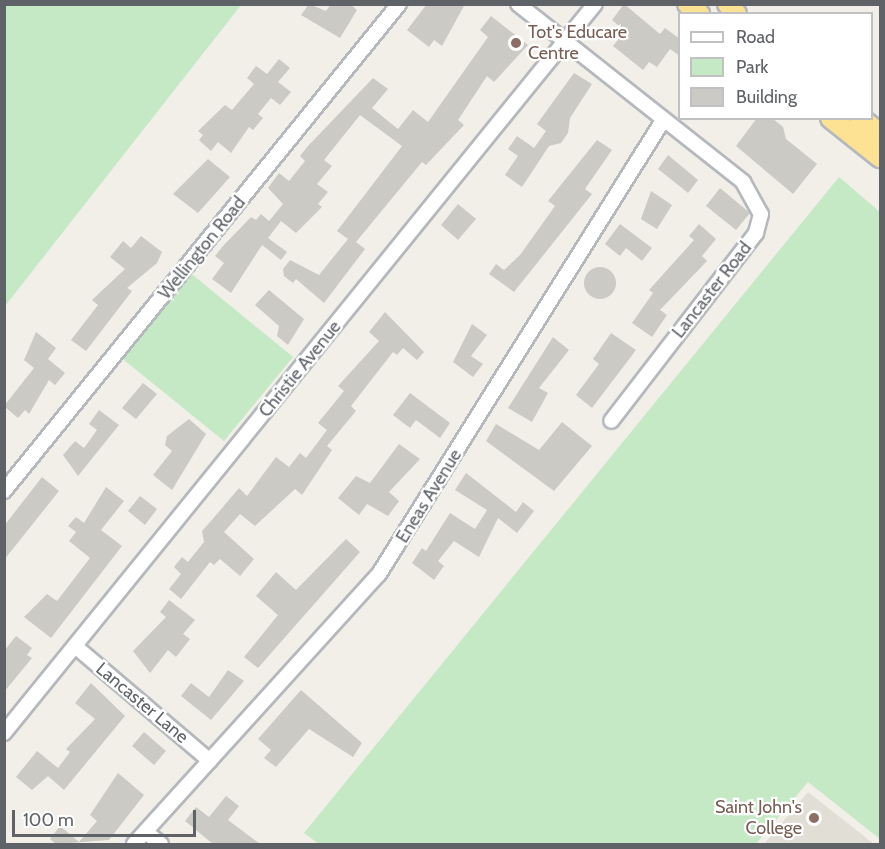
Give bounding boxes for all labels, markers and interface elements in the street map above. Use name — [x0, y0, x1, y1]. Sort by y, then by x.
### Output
legend — [678, 12, 873, 120]
place label: Tot's Educare Centre — [528, 22, 627, 64]
text: Road — [736, 26, 775, 48]
marker: Tot's Educare Centre — [509, 36, 523, 50]
text: Park — [736, 56, 768, 78]
text: Building — [736, 86, 797, 108]
street label: Wellington Road — [154, 192, 250, 304]
street label: Lancaster Road — [668, 238, 756, 342]
street label: Christie Avenue — [254, 316, 346, 422]
street label: Eneas Avenue — [392, 445, 466, 547]
street label: Lancaster Lane — [91, 658, 193, 748]
place label: Saint John's College — [715, 797, 802, 840]
scale bar — [15, 798, 200, 836]
text: 100 m — [23, 809, 74, 831]
marker: Saint John's College — [807, 811, 821, 825]

